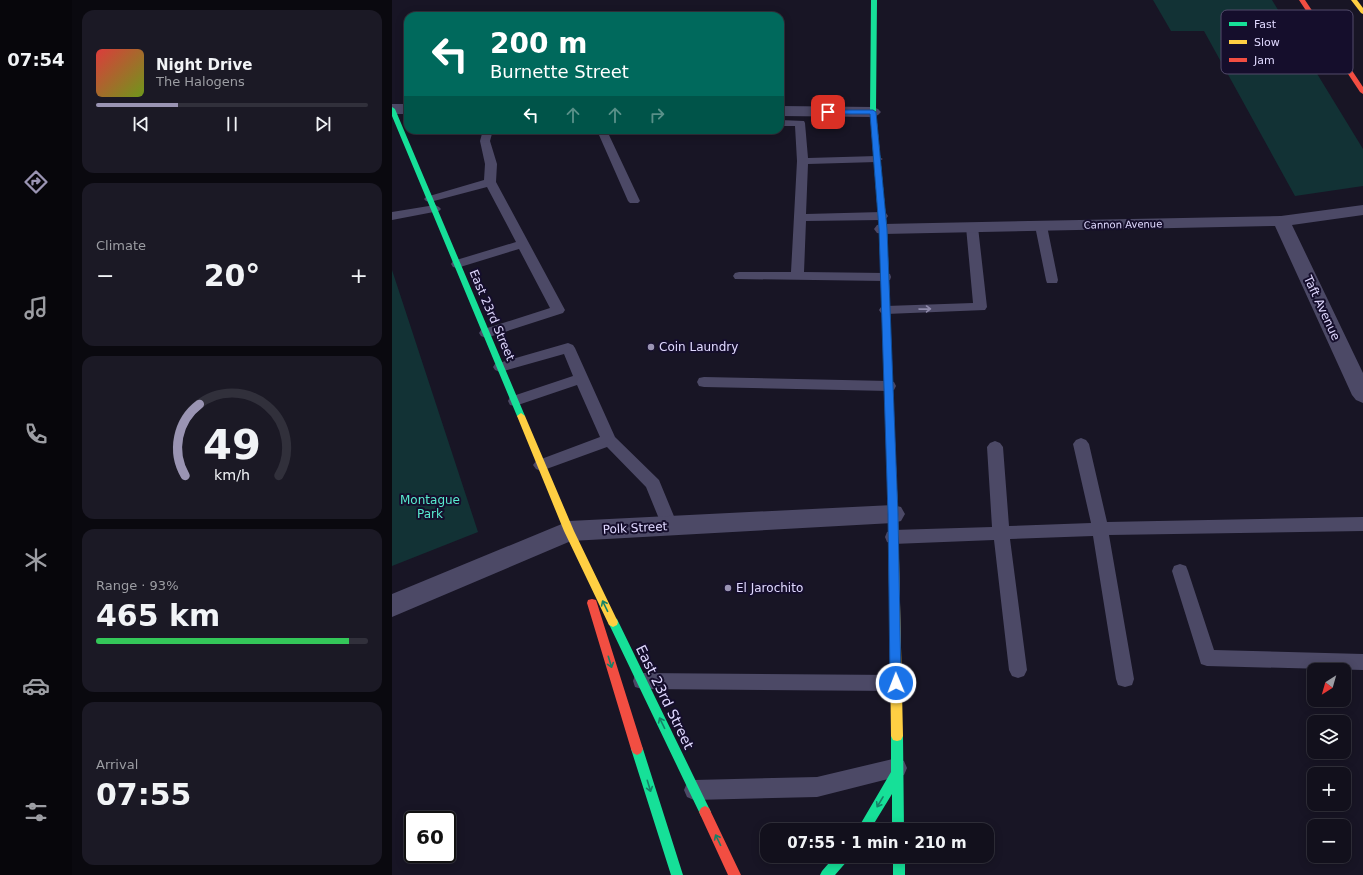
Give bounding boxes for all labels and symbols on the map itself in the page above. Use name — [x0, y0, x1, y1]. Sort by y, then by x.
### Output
legend — [1221, 10, 1353, 74]
text: Fast — [1254, 18, 1277, 31]
text: Slow — [1254, 36, 1280, 49]
text: Jam — [1253, 54, 1275, 67]
pin — [811, 95, 845, 129]
street label: Cannon Avenue — [1084, 218, 1162, 231]
street label: East 23rd Street — [466, 267, 518, 363]
street label: Taft Avenue — [1300, 272, 1343, 343]
one-way arrow — [918, 305, 931, 313]
place label: Coin Laundry — [659, 340, 738, 354]
marker: Coin Laundry — [646, 342, 656, 352]
park label: Montague Park — [400, 493, 460, 521]
street label: Polk Street — [602, 519, 668, 537]
place label: El Jarochito — [736, 581, 803, 595]
marker: El Jarochito — [723, 583, 733, 593]
one-way arrow — [601, 600, 608, 612]
street label: East 23rd Street — [633, 642, 697, 752]
one-way arrow — [607, 655, 614, 668]
position arrow — [875, 662, 917, 704]
north arrow — [1307, 663, 1351, 707]
one-way arrow — [658, 717, 665, 729]
one-way arrow — [646, 779, 653, 792]
one-way arrow — [876, 796, 884, 808]
speed limit sign: 60 — [404, 811, 456, 863]
one-way arrow — [714, 834, 721, 846]

